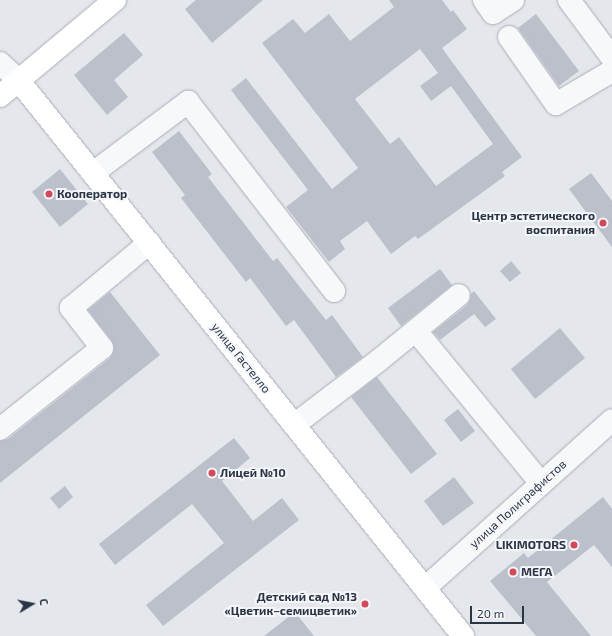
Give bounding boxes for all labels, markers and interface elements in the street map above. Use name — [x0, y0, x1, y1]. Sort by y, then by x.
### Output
place label: Кооператор — [57, 187, 127, 201]
marker: Кооператор — [44, 189, 54, 199]
place label: Центр эстетического воспитания — [471, 209, 595, 237]
marker: Центр эстетического воспитания — [598, 218, 608, 228]
street label: улица Гастелло — [208, 320, 274, 396]
street label: улица Полиграфистов — [467, 457, 569, 551]
place label: Лицей №10 — [220, 466, 286, 480]
marker: Лицей №10 — [207, 468, 217, 478]
place label: LIKIMOTORS — [496, 538, 566, 552]
marker: LIKIMOTORS — [569, 540, 579, 550]
place label: МЕГА — [521, 565, 552, 579]
marker: МЕГА — [508, 567, 518, 577]
north arrow — [12, 584, 52, 624]
place label: Детский сад №13 «Цветик–семицветик» — [225, 590, 357, 618]
text: С — [37, 598, 51, 606]
scale bar — [472, 598, 526, 624]
marker: Детский сад №13 «Цветик–семицветик» — [360, 599, 370, 609]
text: 20 m — [477, 606, 504, 620]

